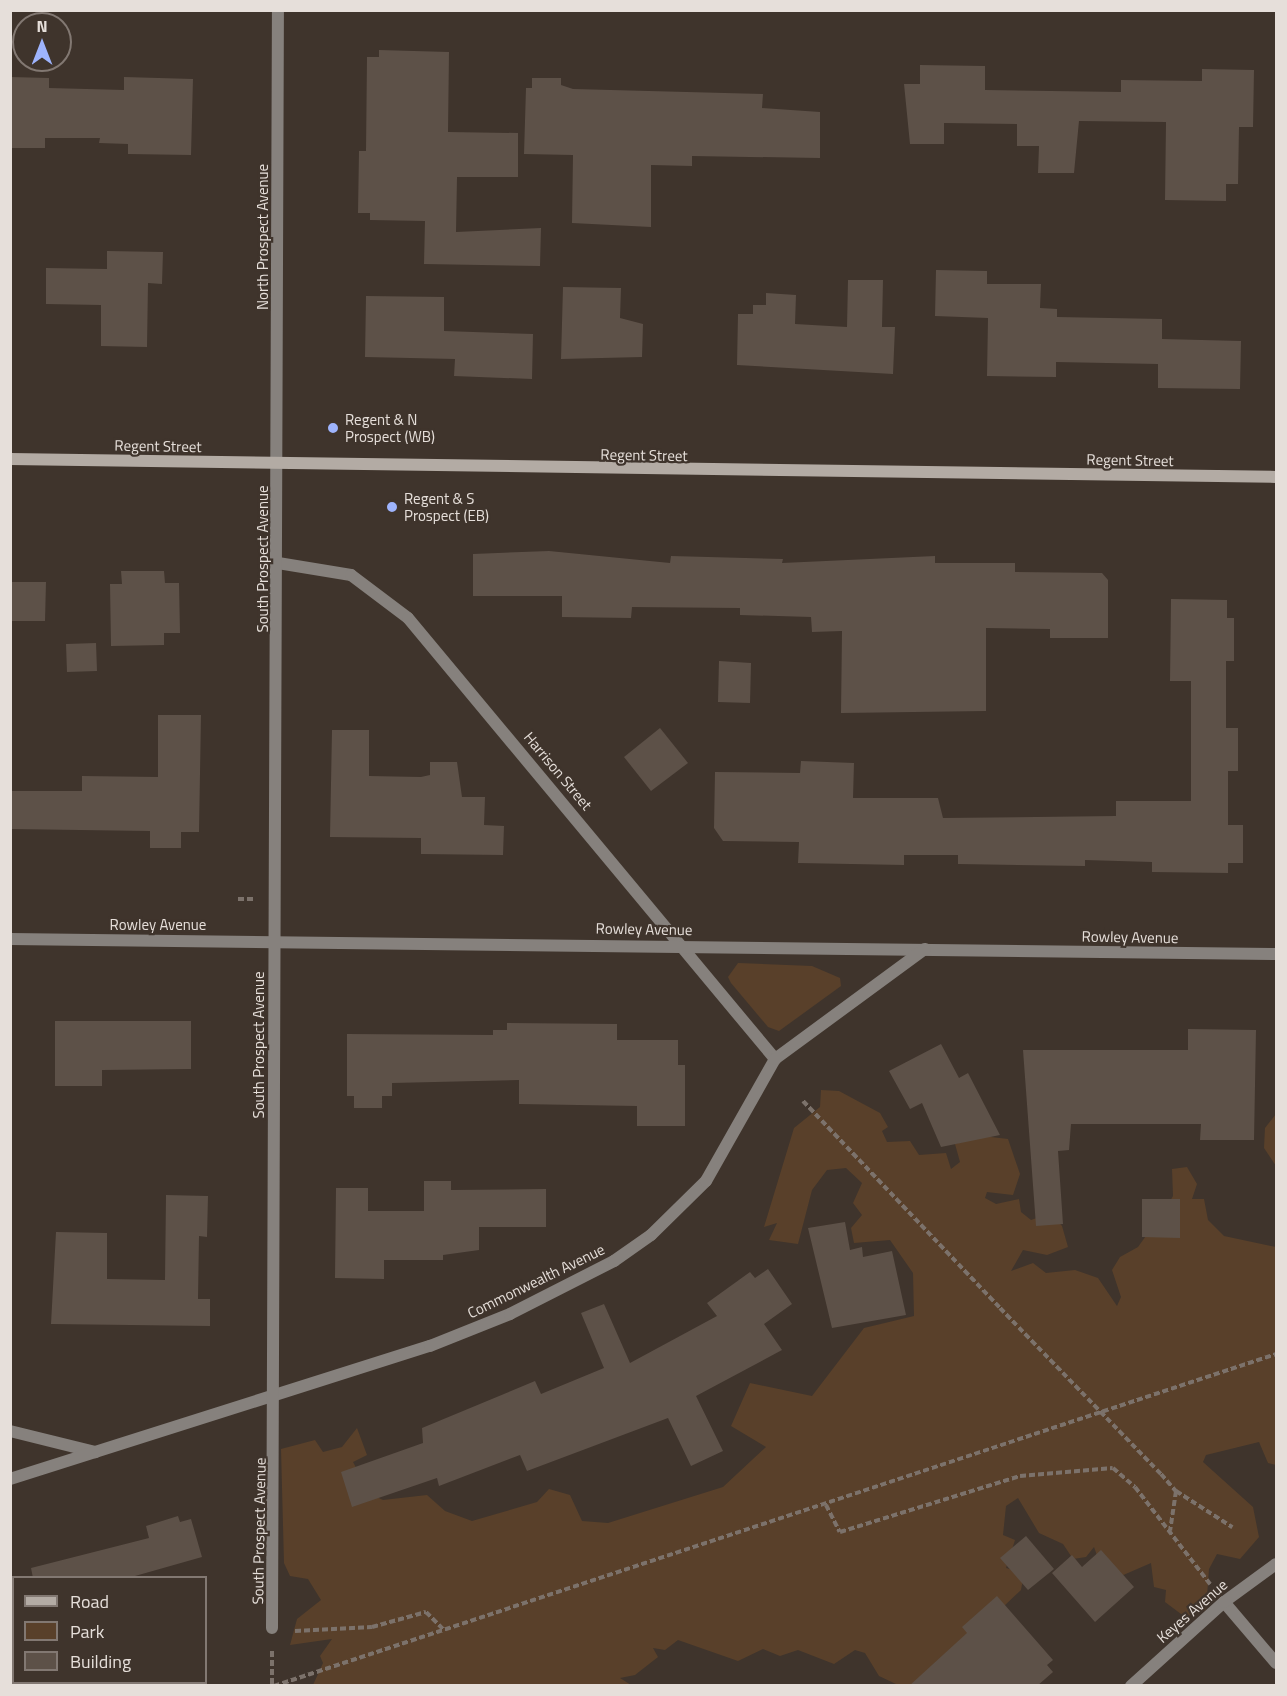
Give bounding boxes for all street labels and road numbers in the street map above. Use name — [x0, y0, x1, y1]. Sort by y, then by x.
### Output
street label: North Prospect Avenue — [254, 164, 272, 310]
street label: Regent Street — [114, 436, 202, 456]
street label: Regent Street — [600, 445, 688, 465]
street label: Regent Street — [1086, 450, 1174, 470]
street label: South Prospect Avenue — [254, 486, 272, 632]
street label: Harrison Street — [520, 728, 596, 814]
street label: Rowley Avenue — [110, 916, 206, 934]
street label: Rowley Avenue — [595, 919, 693, 939]
street label: Rowley Avenue — [1081, 927, 1179, 947]
street label: South Prospect Avenue — [250, 972, 268, 1118]
street label: Commonwealth Avenue — [464, 1240, 608, 1322]
street label: South Prospect Avenue — [249, 1457, 269, 1605]
street label: Keyes Avenue — [1153, 1575, 1231, 1647]

